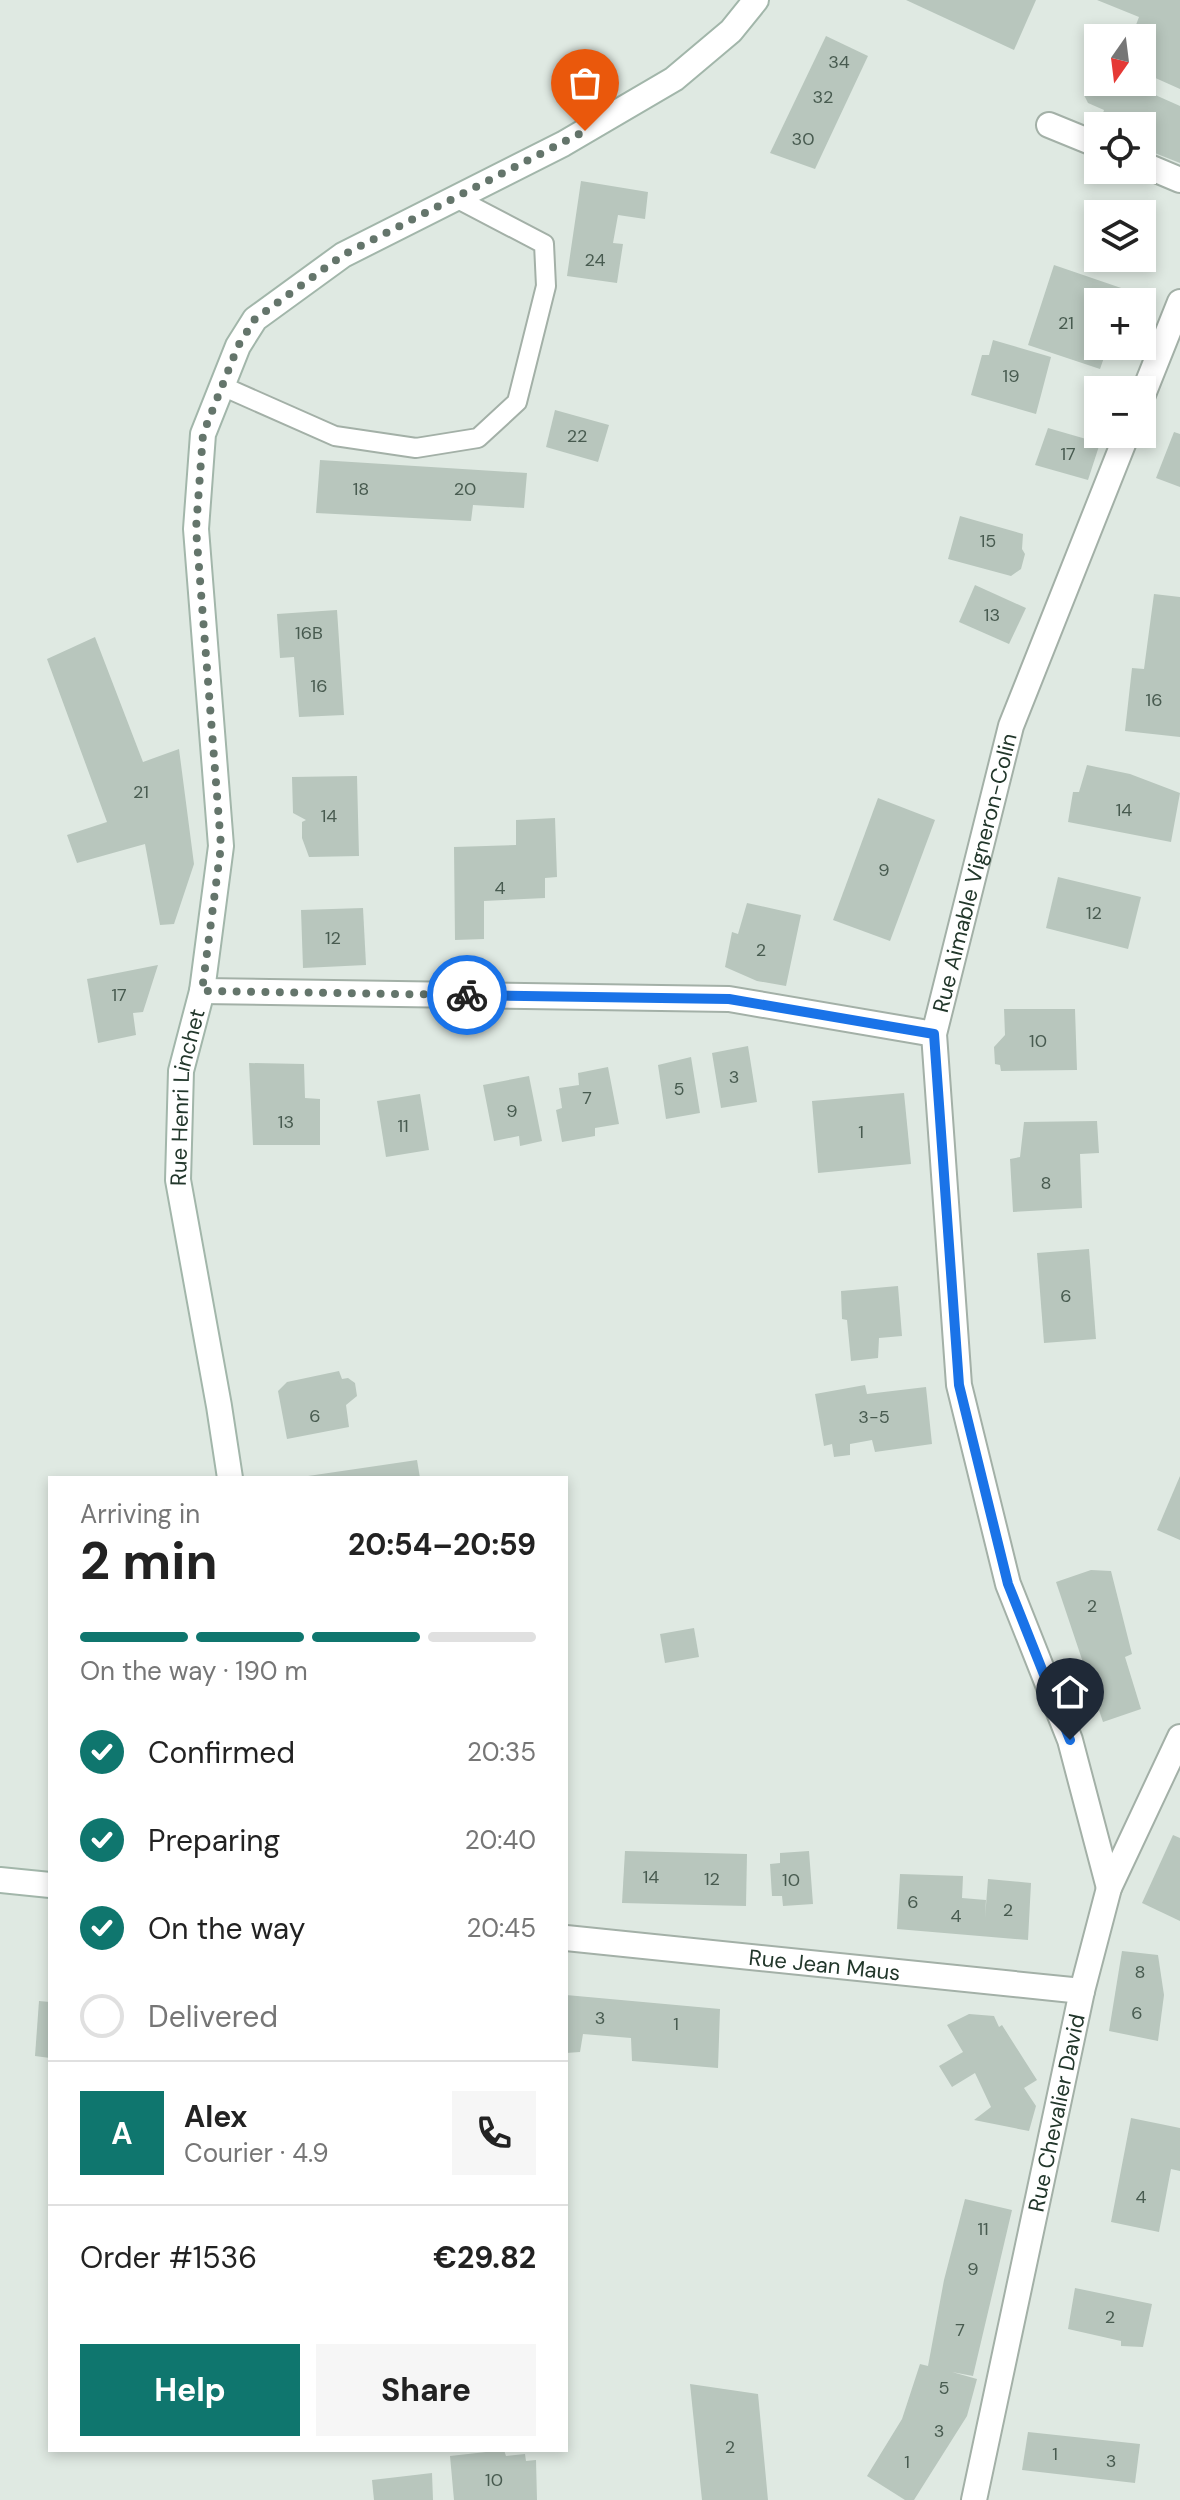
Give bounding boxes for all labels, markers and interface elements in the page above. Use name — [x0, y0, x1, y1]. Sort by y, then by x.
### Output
north arrow — [1084, 24, 1156, 96]
map controls — [1084, 24, 1156, 448]
pin — [551, 49, 619, 131]
house number: 34 — [828, 50, 850, 74]
icon: bag — [563, 61, 607, 105]
house number: 32 — [812, 85, 834, 109]
button: locate — [1084, 112, 1156, 184]
house number: 30 — [792, 127, 814, 151]
button: layers — [1084, 200, 1156, 272]
house number: 24 — [585, 248, 606, 272]
button: + — [1084, 288, 1156, 360]
house number: 21 — [1058, 311, 1074, 335]
house number: 19 — [1003, 364, 1019, 388]
button: − — [1084, 376, 1156, 448]
house number: 22 — [567, 424, 587, 448]
house number: 17 — [1060, 442, 1076, 466]
house number: 18 — [353, 477, 369, 501]
house number: 20 — [454, 477, 476, 501]
house number: 15 — [980, 529, 996, 553]
house number: 13 — [984, 603, 1000, 627]
house number: 16B — [295, 621, 323, 645]
house number: 16 — [311, 674, 327, 698]
house number: 16 — [1146, 688, 1162, 712]
street label: Rue Aimable Vigneron-Colin — [925, 730, 1023, 1015]
house number: 21 — [133, 780, 149, 804]
house number: 14 — [1116, 798, 1132, 822]
house number: 14 — [321, 804, 337, 828]
house number: 9 — [878, 858, 890, 882]
house number: 4 — [495, 876, 506, 900]
house number: 12 — [1086, 901, 1102, 925]
house number: 12 — [325, 926, 341, 950]
house number: 2 — [756, 938, 766, 962]
courier — [427, 955, 507, 1035]
icon: bike — [445, 973, 489, 1017]
house number: 17 — [111, 983, 127, 1007]
street label: Rue Henri Linchet — [163, 1005, 211, 1186]
house number: 10 — [1029, 1029, 1047, 1053]
house number: 3 — [729, 1065, 739, 1089]
house number: 5 — [674, 1077, 684, 1101]
house number: 7 — [582, 1086, 592, 1110]
house number: 9 — [506, 1099, 518, 1123]
house number: 13 — [278, 1110, 294, 1134]
house number: 11 — [397, 1114, 409, 1138]
house number: 1 — [858, 1120, 864, 1144]
house number: 8 — [1041, 1171, 1051, 1195]
house number: 6 — [1060, 1284, 1072, 1308]
house number: 6 — [309, 1404, 321, 1428]
house number: 3-5 — [858, 1405, 890, 1429]
text: Arriving in — [80, 1497, 200, 1531]
text: 20:54–20:59 — [348, 1525, 536, 1564]
text: 2 min — [80, 1527, 218, 1595]
house number: 2 — [1087, 1594, 1097, 1618]
text: On the way · 190 m — [80, 1654, 308, 1688]
pin — [1036, 1658, 1104, 1740]
icon: home — [1048, 1670, 1092, 1714]
icon: check — [80, 1730, 124, 1774]
text: Confirmed — [148, 1733, 295, 1772]
text: 20:35 — [467, 1735, 536, 1769]
icon: check — [80, 1818, 124, 1862]
text: Preparing — [148, 1821, 280, 1860]
text: 20:40 — [465, 1823, 536, 1857]
house number: 14 — [643, 1865, 659, 1889]
house number: 12 — [704, 1867, 720, 1891]
house number: 10 — [782, 1868, 800, 1892]
house number: 6 — [907, 1890, 919, 1914]
house number: 2 — [1003, 1898, 1013, 1922]
house number: 4 — [951, 1904, 962, 1928]
icon: check — [80, 1906, 124, 1950]
text: On the way — [148, 1909, 305, 1948]
text: 20:45 — [467, 1911, 536, 1945]
street label: Rue Jean Maus — [747, 1942, 902, 1987]
house number: 8 — [1135, 1960, 1145, 1984]
text: Delivered — [148, 1997, 278, 2036]
house number: 6 — [1131, 2001, 1143, 2025]
house number: 3 — [595, 2006, 605, 2030]
street label: Rue Chevalier David — [1021, 2011, 1091, 2214]
house number: 1 — [673, 2012, 679, 2036]
button: phone — [452, 2091, 536, 2175]
text: Alex — [184, 2097, 247, 2136]
text: A — [111, 2114, 133, 2153]
text: Courier · 4.9 — [184, 2136, 329, 2170]
house number: 4 — [1136, 2185, 1147, 2209]
house number: 11 — [977, 2217, 989, 2241]
text: Order #1536 — [80, 2238, 257, 2277]
text: €29.82 — [433, 2238, 536, 2277]
house number: 9 — [967, 2257, 979, 2281]
house number: 2 — [1105, 2305, 1115, 2329]
house number: 7 — [955, 2318, 965, 2342]
button: Help — [80, 2344, 300, 2436]
button: Share — [316, 2344, 536, 2436]
house number: 5 — [939, 2376, 949, 2400]
house number: 3 — [934, 2419, 944, 2443]
house number: 2 — [725, 2435, 735, 2459]
house number: 1 — [1052, 2442, 1058, 2466]
house number: 3 — [1106, 2449, 1116, 2473]
house number: 1 — [904, 2450, 910, 2474]
house number: 10 — [485, 2468, 503, 2492]

